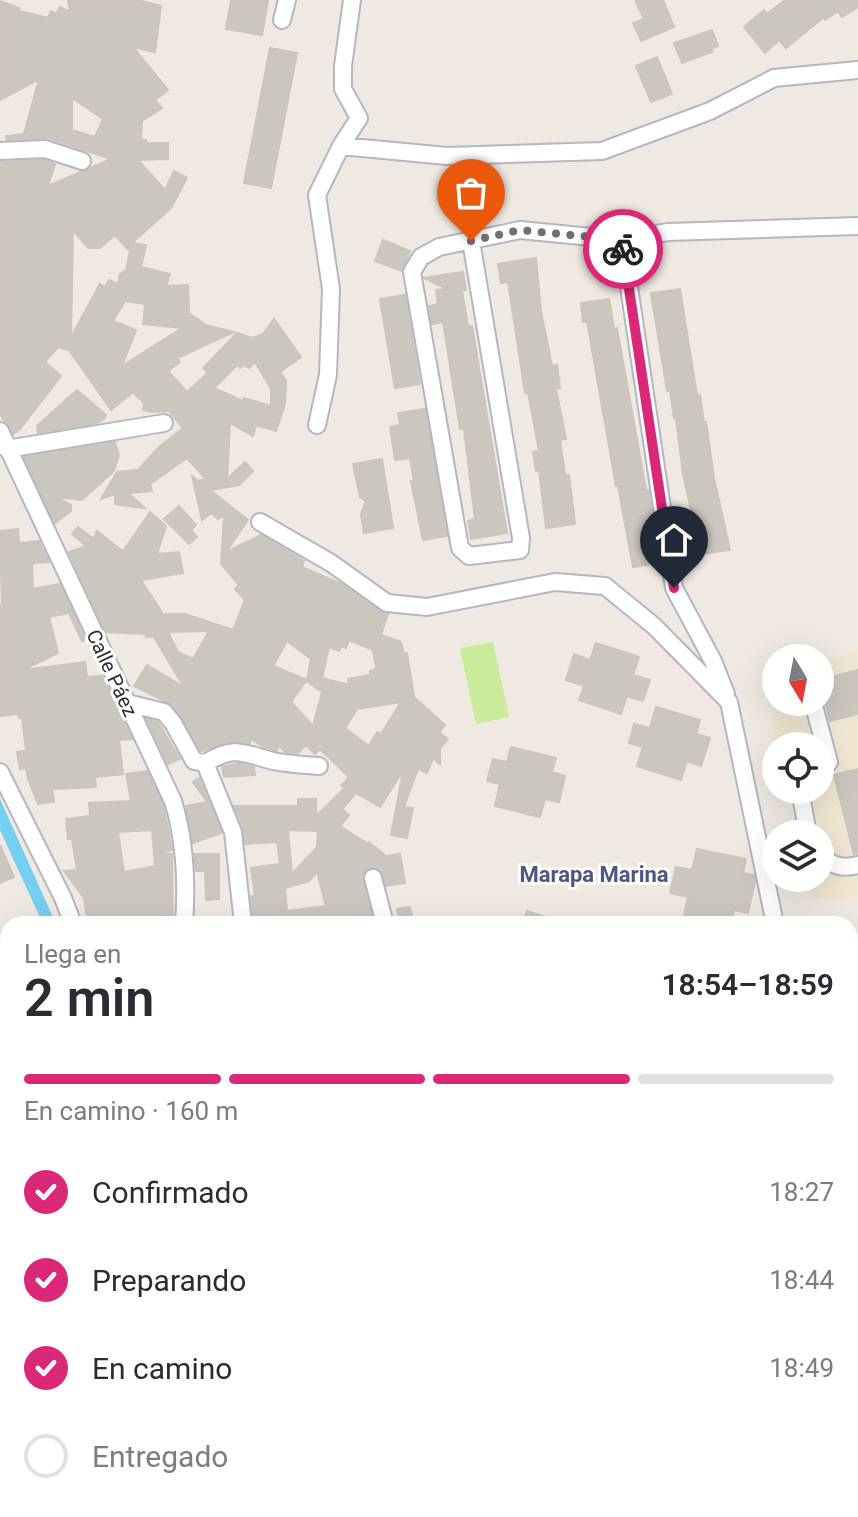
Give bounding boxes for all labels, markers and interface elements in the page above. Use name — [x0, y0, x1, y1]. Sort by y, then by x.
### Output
pin — [437, 159, 505, 241]
icon: bag — [449, 171, 493, 215]
courier — [583, 209, 663, 289]
icon: bike — [601, 227, 645, 271]
pin — [640, 506, 708, 588]
icon: home — [652, 518, 696, 562]
street label: Calle Páez — [81, 626, 143, 720]
north arrow — [762, 644, 834, 716]
map controls — [762, 644, 834, 892]
button: locate — [762, 732, 834, 804]
button: layers — [762, 820, 834, 892]
district label: Marapa Marina — [519, 862, 669, 887]
text: Llega en — [24, 939, 121, 969]
text: 18:54–18:59 — [661, 967, 834, 1002]
text: 2 min — [24, 968, 154, 1029]
text: En camino · 160 m — [24, 1096, 238, 1126]
icon: check — [24, 1170, 68, 1214]
text: Confirmado — [92, 1175, 249, 1210]
text: 18:27 — [769, 1177, 834, 1207]
icon: check — [24, 1258, 68, 1302]
text: Preparando — [92, 1263, 246, 1298]
text: 18:44 — [769, 1265, 834, 1295]
icon: check — [24, 1346, 68, 1390]
text: En camino — [92, 1351, 232, 1386]
text: 18:49 — [769, 1353, 834, 1383]
text: Entregado — [92, 1439, 228, 1474]

